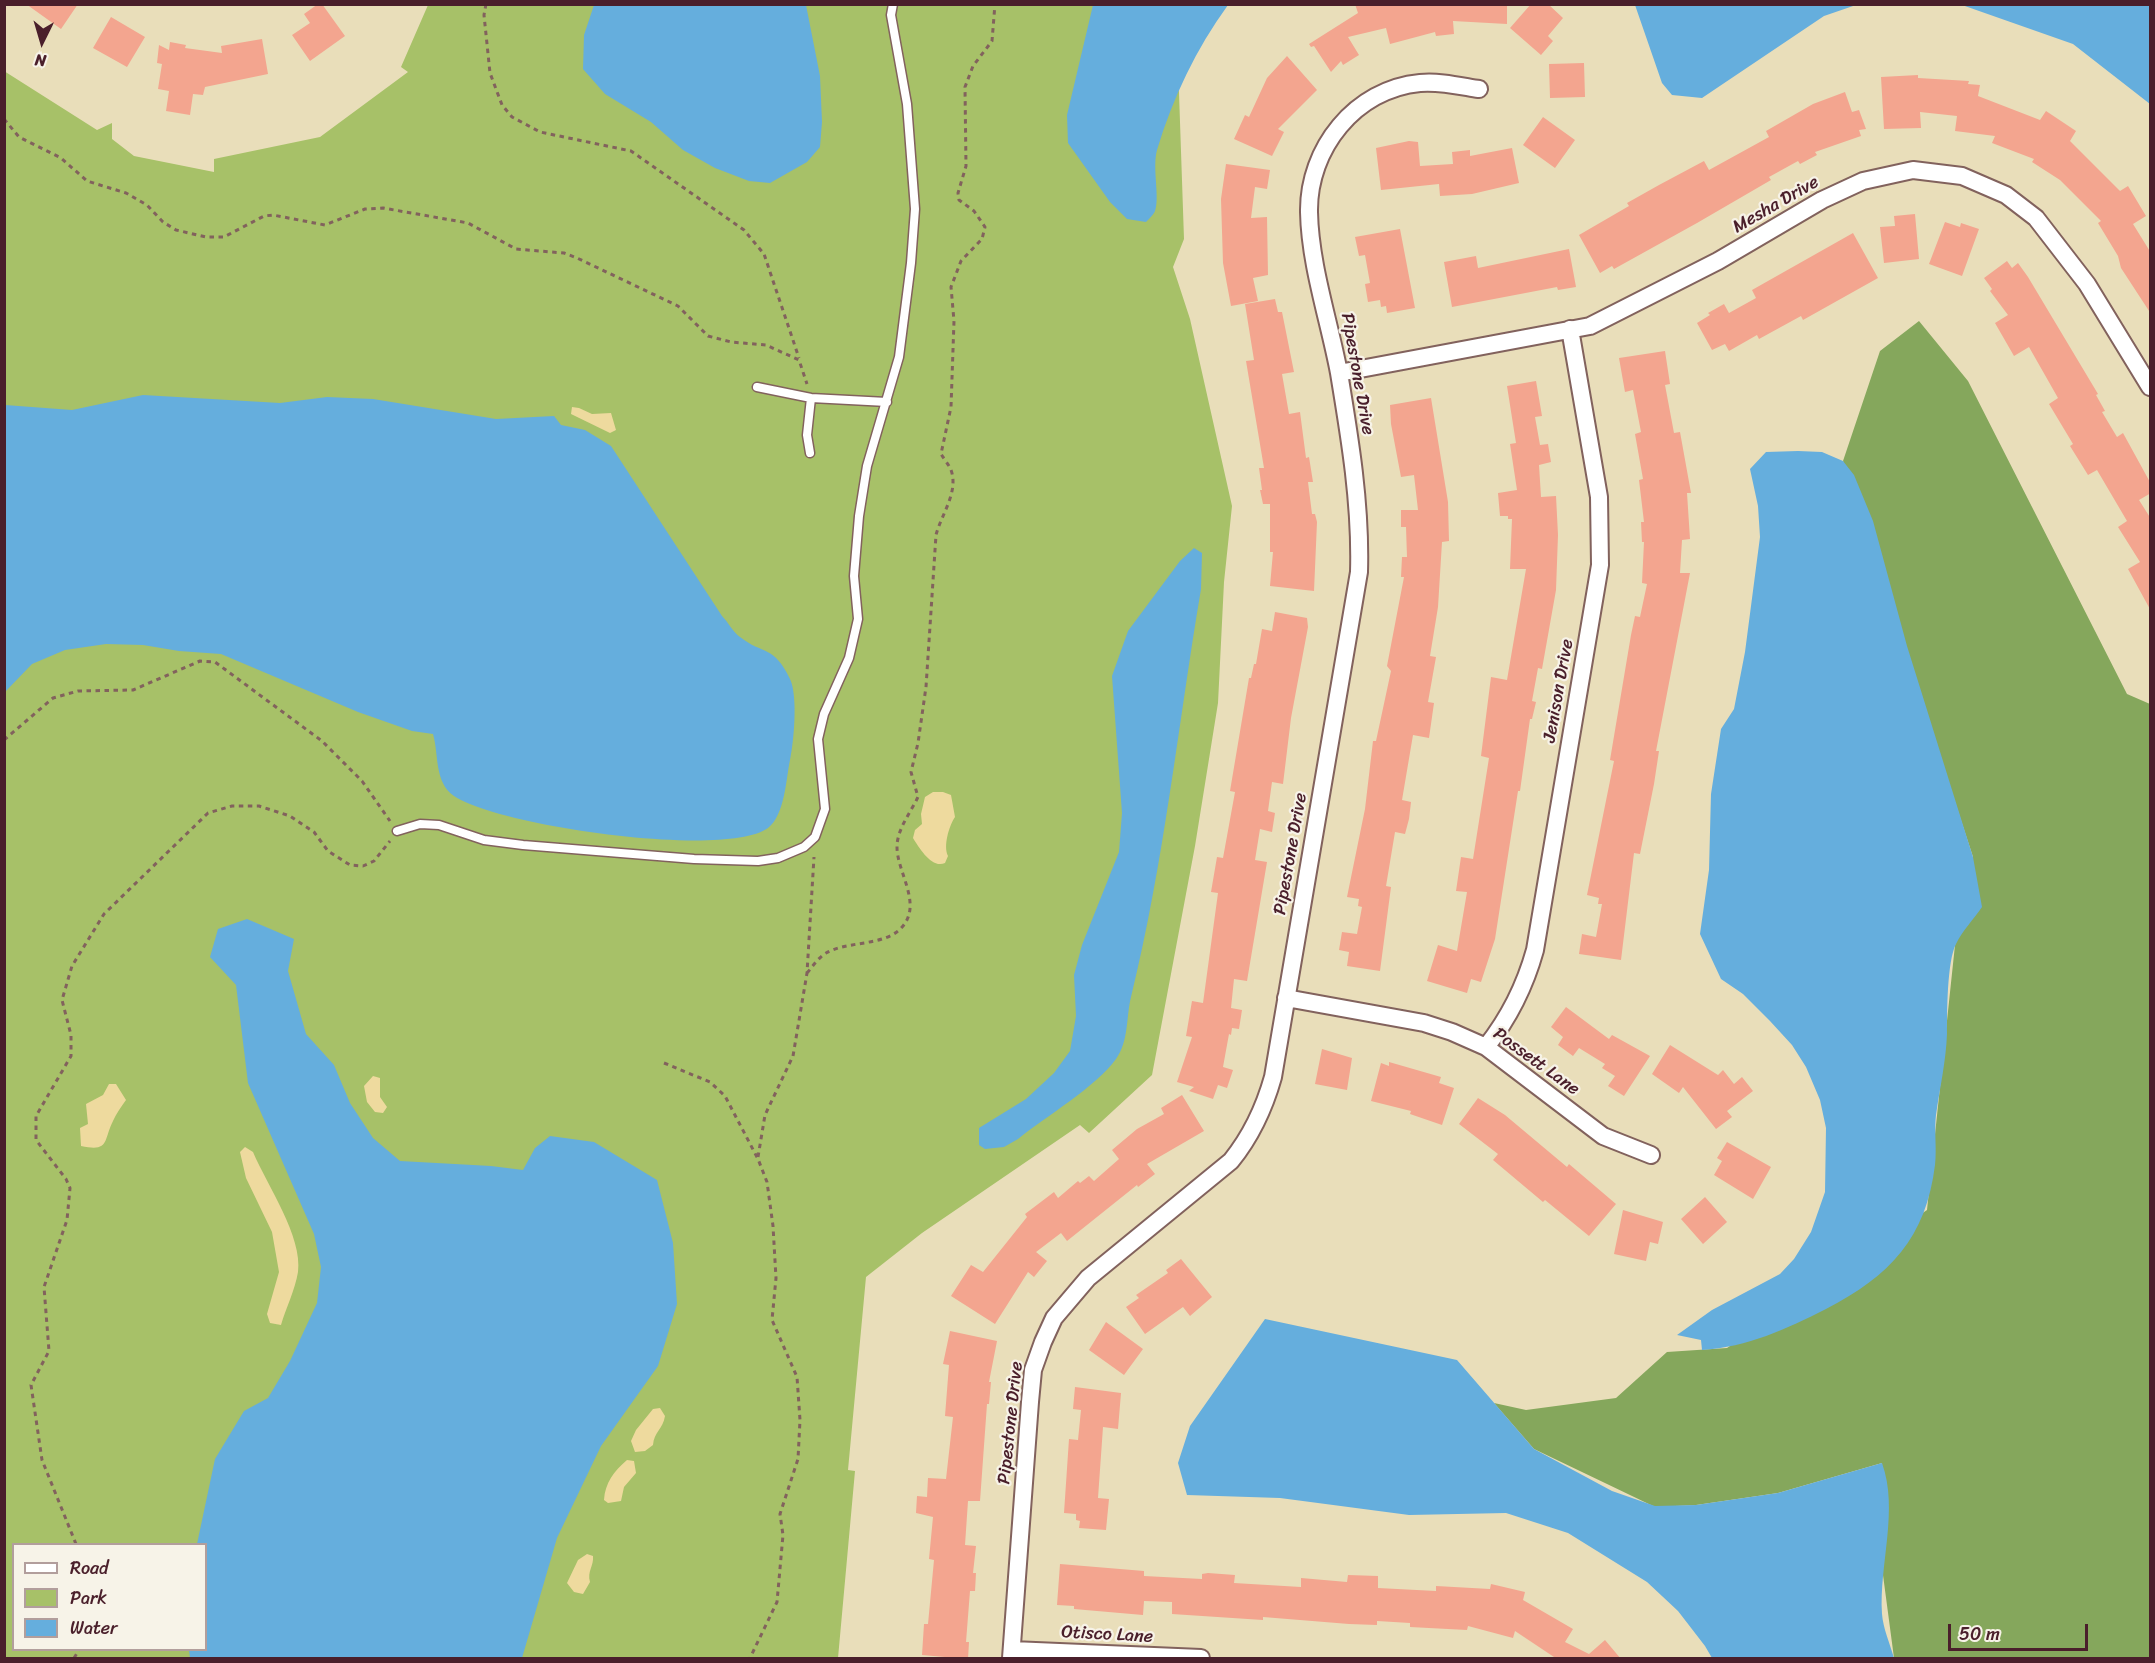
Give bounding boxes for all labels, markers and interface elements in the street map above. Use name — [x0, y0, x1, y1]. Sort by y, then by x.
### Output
north arrow — [12, 12, 72, 72]
text: N — [34, 46, 47, 75]
street label: Mesha Drive — [1729, 172, 1823, 238]
street label: Pipestone Drive — [1336, 311, 1378, 437]
street label: Jenison Drive — [1539, 638, 1579, 744]
street label: Pipestone Drive — [1270, 791, 1312, 917]
street label: Possett Lane — [1488, 1023, 1584, 1101]
street label: Pipestone Drive — [994, 1360, 1028, 1486]
legend — [12, 1543, 207, 1651]
text: Road — [70, 1552, 109, 1584]
text: Park — [70, 1582, 107, 1614]
text: Water — [70, 1612, 117, 1644]
scale bar — [1951, 1612, 2090, 1650]
text: 50 m — [1959, 1618, 2000, 1650]
street label: Otisco Lane — [1061, 1622, 1153, 1648]

